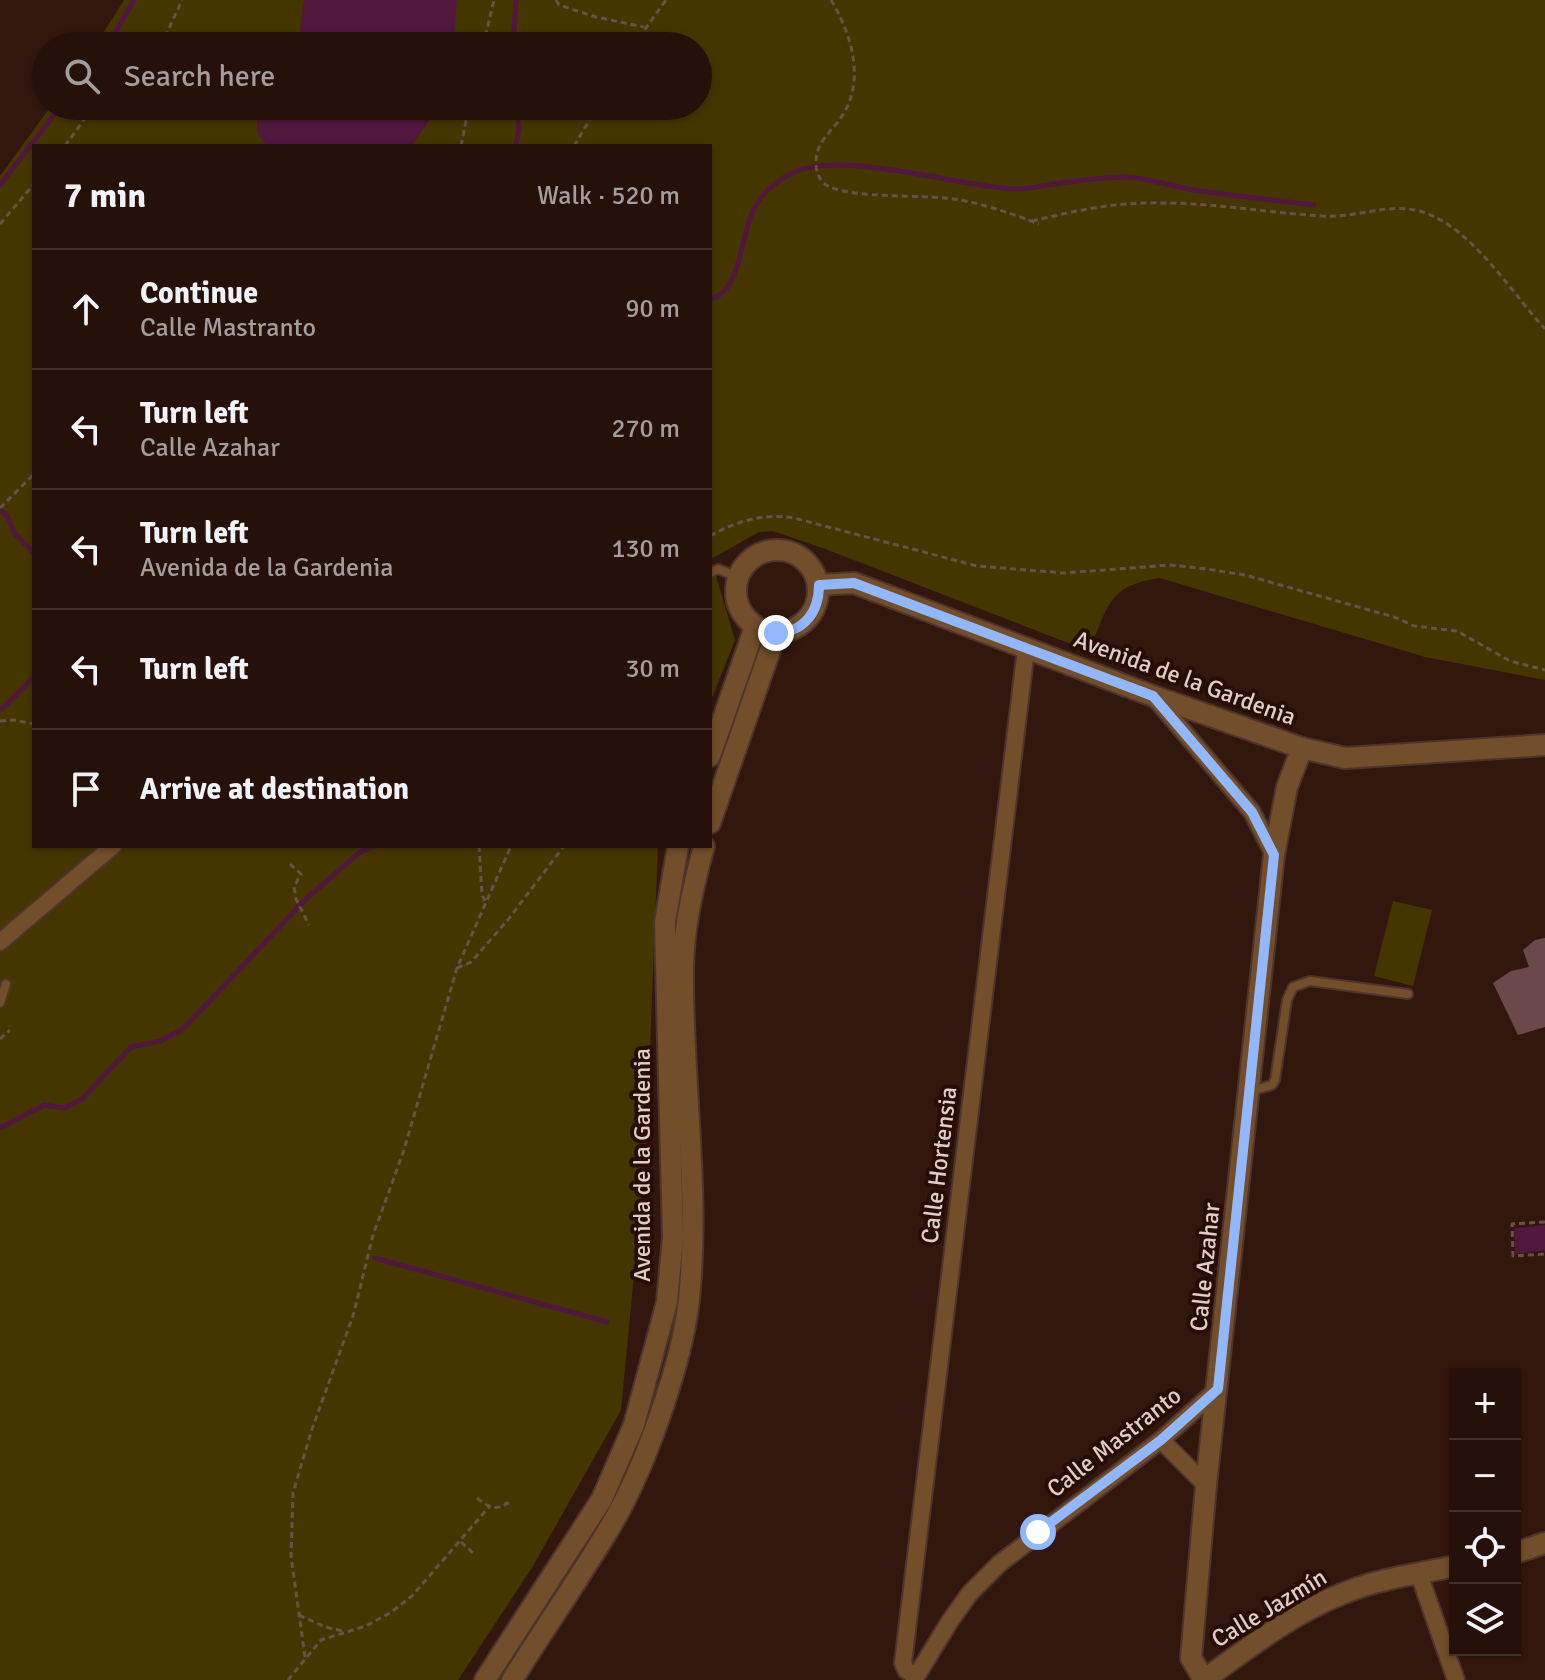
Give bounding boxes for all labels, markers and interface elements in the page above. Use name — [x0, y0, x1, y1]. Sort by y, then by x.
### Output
search box — [32, 32, 712, 120]
icon: search — [60, 54, 104, 98]
text: Search here — [124, 58, 275, 95]
text: 7 min — [64, 175, 146, 217]
text: Walk · 520 m — [537, 180, 680, 212]
text: Continue — [140, 275, 258, 312]
icon: ahead — [64, 287, 108, 331]
text: 90 m — [625, 293, 680, 325]
text: Calle Mastranto — [140, 312, 316, 344]
text: Turn left — [140, 395, 249, 432]
icon: left — [64, 407, 108, 451]
text: 270 m — [611, 413, 680, 445]
text: Calle Azahar — [140, 432, 280, 464]
text: Turn left — [140, 515, 249, 552]
icon: left — [64, 527, 108, 571]
text: 130 m — [611, 533, 680, 565]
text: Avenida de la Gardenia — [140, 552, 393, 584]
route end — [758, 615, 794, 651]
street label: Avenida de la Gardenia — [1070, 624, 1300, 732]
icon: left — [64, 647, 108, 691]
text: Turn left — [140, 651, 249, 688]
text: 30 m — [625, 653, 680, 685]
icon: arrive — [64, 767, 108, 811]
text: Arrive at destination — [140, 771, 409, 808]
street label: Avenida de la Gardenia — [627, 1048, 657, 1282]
street label: Calle Hortensia — [914, 1085, 964, 1245]
street label: Calle Azahar — [1183, 1201, 1227, 1333]
map controls — [1449, 1368, 1521, 1656]
button: + — [1449, 1368, 1521, 1440]
street label: Calle Mastranto — [1041, 1380, 1187, 1504]
button: − — [1449, 1440, 1521, 1512]
button: locate — [1449, 1512, 1521, 1584]
route start — [1020, 1514, 1056, 1550]
street label: Calle Jazmín — [1206, 1562, 1332, 1654]
button: layers — [1449, 1584, 1521, 1656]

